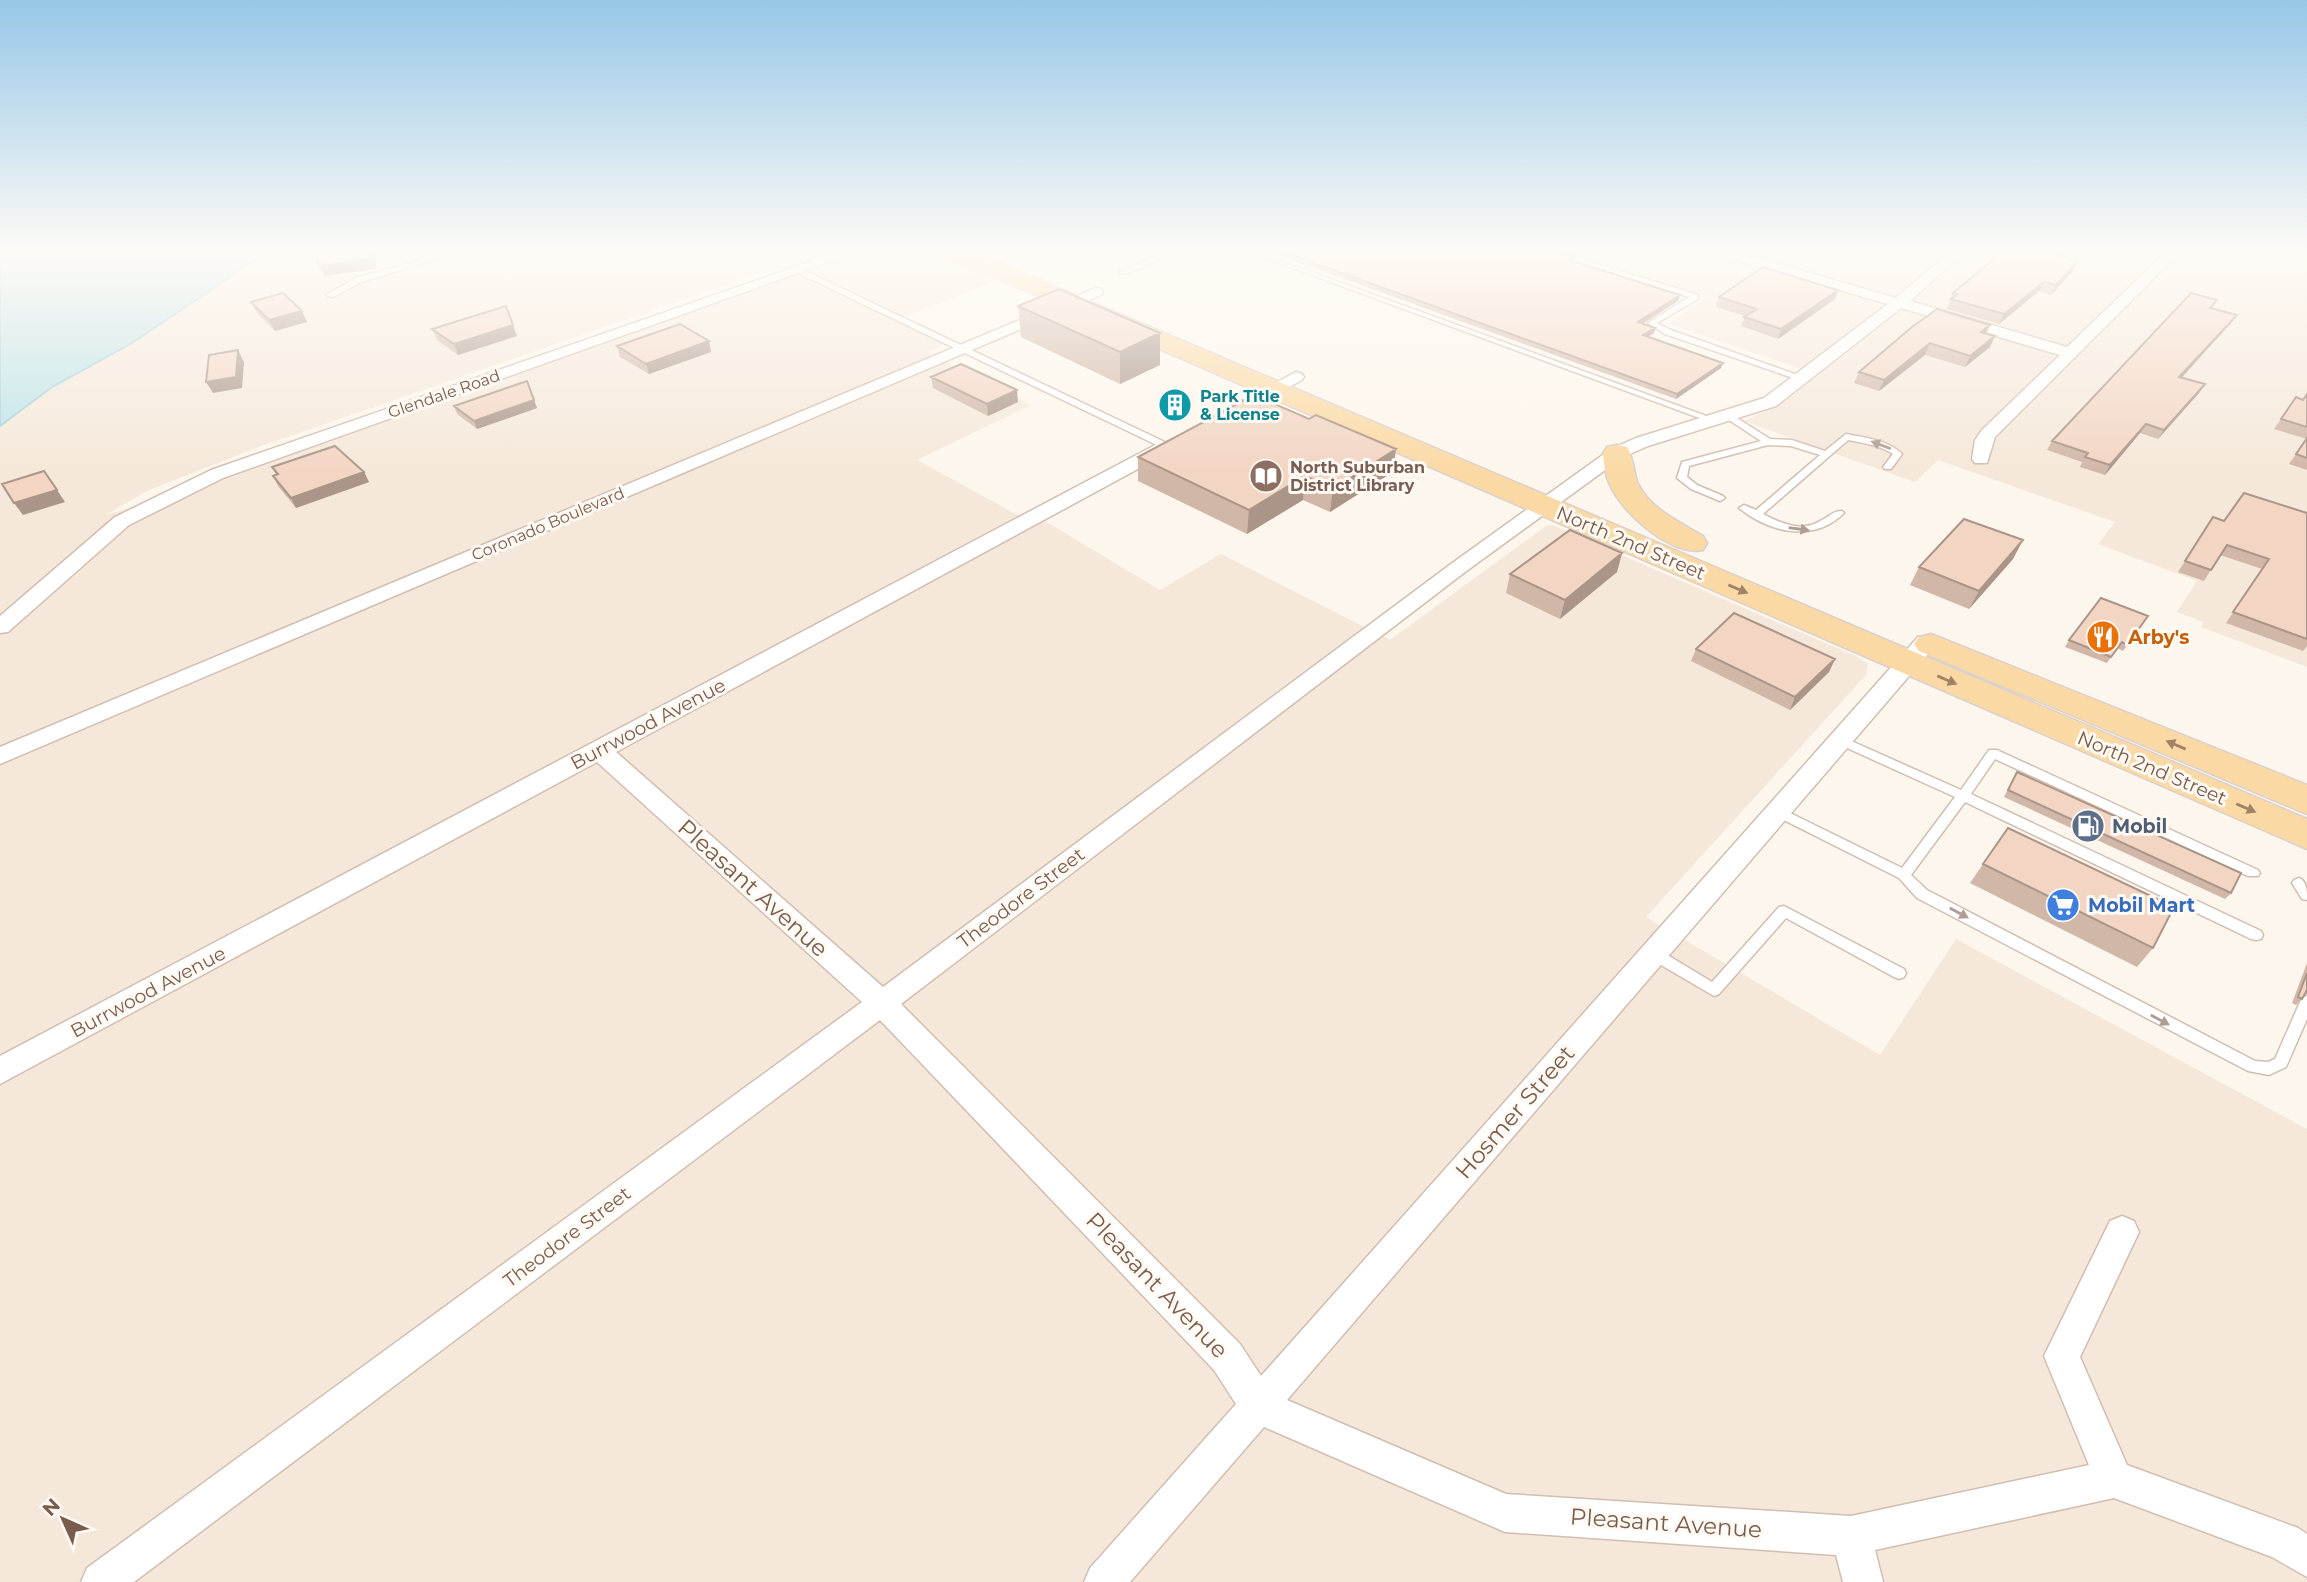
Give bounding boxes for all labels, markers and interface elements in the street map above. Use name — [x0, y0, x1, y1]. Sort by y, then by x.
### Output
street label: Glendale Road — [385, 366, 503, 422]
building icon: Park Title & License — [1156, 386, 1194, 424]
place label: Park Title & License — [1200, 387, 1280, 424]
one-way arrow — [1870, 440, 1891, 451]
library icon: North Suburban District Library — [1247, 457, 1285, 495]
place label: North Suburban District Library — [1290, 458, 1425, 495]
street label: Coronado Boulevard — [469, 483, 627, 565]
street label: North 2nd Street — [1553, 501, 1709, 585]
one-way arrow — [1788, 524, 1810, 535]
one-way arrow — [1728, 583, 1748, 595]
restaurant icon: Arby's — [2084, 618, 2122, 656]
place label: Arby's — [2127, 626, 2189, 649]
street label: Burrwood Avenue — [567, 673, 729, 775]
one-way arrow — [1937, 674, 1958, 685]
street label: North 2nd Street — [2074, 726, 2230, 810]
one-way arrow — [2166, 739, 2187, 750]
one-way arrow — [2236, 803, 2257, 814]
fuel station icon: Mobil — [2069, 807, 2107, 845]
street label: Pleasant Avenue — [672, 813, 834, 963]
place label: Mobil — [2112, 815, 2167, 838]
street label: Theodore Street — [953, 843, 1089, 953]
supermarket icon: Mobil Mart — [2044, 886, 2082, 924]
place label: Mobil Mart — [2088, 894, 2195, 917]
one-way arrow — [1949, 908, 1969, 919]
street label: Burrwood Avenue — [67, 941, 229, 1043]
one-way arrow — [2150, 1014, 2170, 1026]
street label: Hosmer Street — [1450, 1040, 1580, 1184]
street label: Theodore Street — [499, 1182, 635, 1292]
street label: Pleasant Avenue — [1080, 1206, 1234, 1364]
north arrow — [28, 1484, 98, 1554]
text: N — [38, 1494, 65, 1521]
street label: Pleasant Avenue — [1569, 1502, 1763, 1544]

